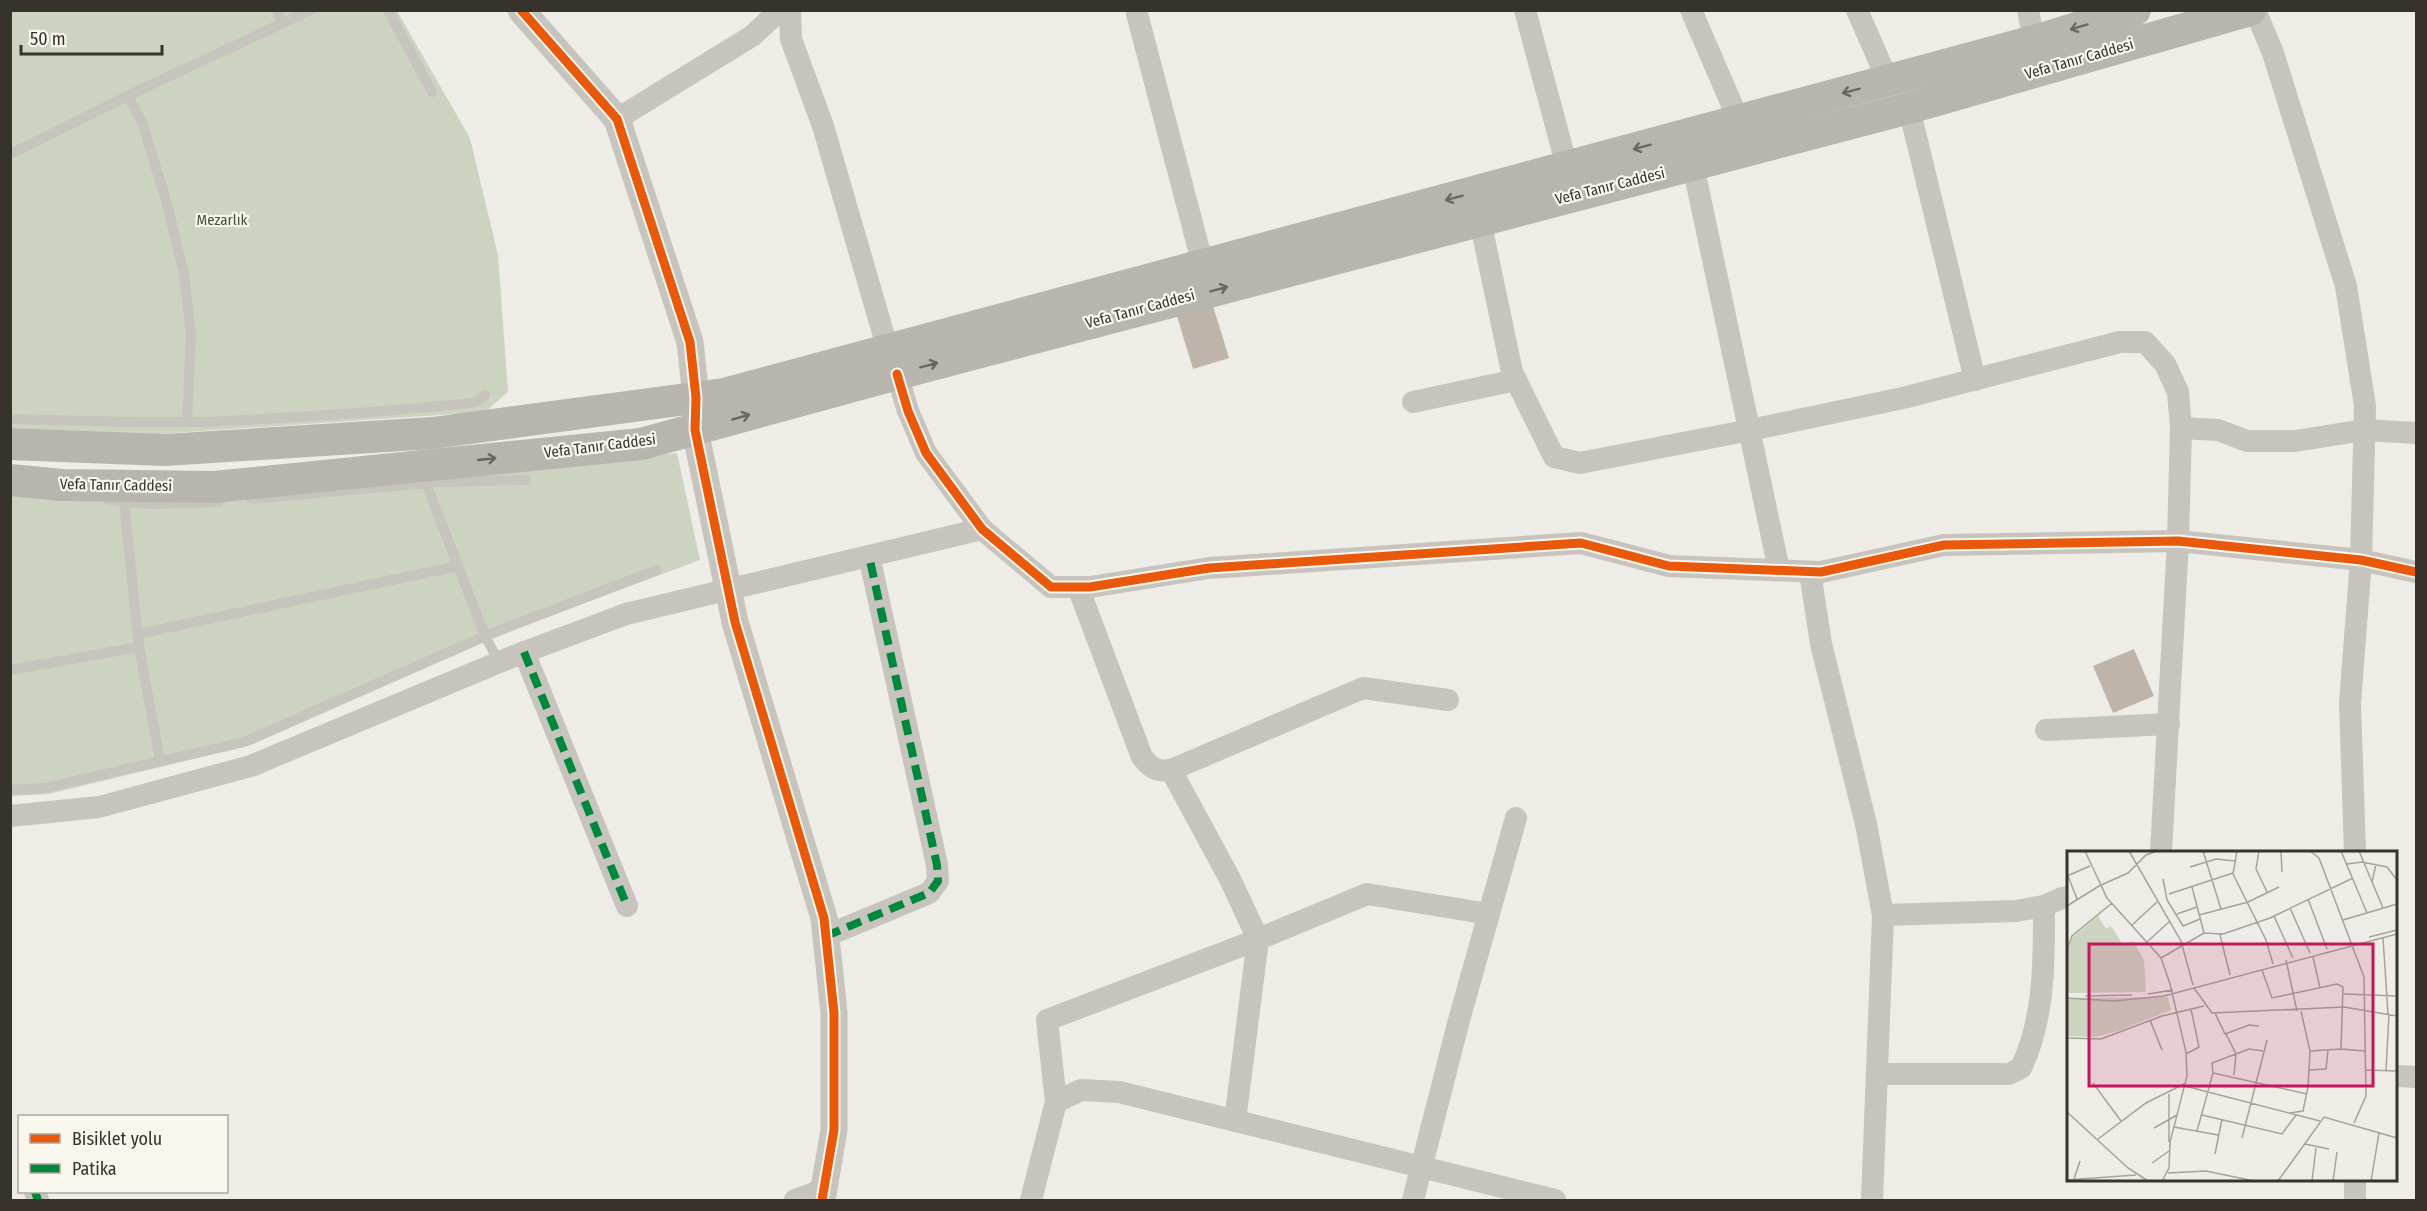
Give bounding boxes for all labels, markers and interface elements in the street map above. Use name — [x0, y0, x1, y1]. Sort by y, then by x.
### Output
scale bar — [21, 18, 162, 56]
one-way arrow — [2070, 22, 2089, 33]
text: 50 m — [30, 28, 66, 50]
street label: Vefa Tanır Caddesi — [2023, 35, 2135, 83]
one-way arrow — [1842, 85, 1861, 97]
one-way arrow — [1633, 142, 1652, 153]
street label: Vefa Tanır Caddesi — [1553, 164, 1667, 208]
one-way arrow — [1445, 192, 1464, 204]
park label: Mezarlık — [196, 211, 248, 229]
one-way arrow — [1209, 282, 1228, 294]
street label: Vefa Tanır Caddesi — [1083, 286, 1197, 332]
one-way arrow — [919, 359, 938, 371]
one-way arrow — [731, 411, 750, 422]
street label: Vefa Tanır Caddesi — [543, 430, 657, 462]
one-way arrow — [477, 453, 497, 464]
street label: Vefa Tanır Caddesi — [60, 475, 172, 495]
inset map — [2067, 851, 2397, 1181]
legend — [18, 1115, 228, 1193]
text: Bisiklet yolu — [72, 1128, 162, 1150]
text: Patika — [72, 1158, 117, 1180]

